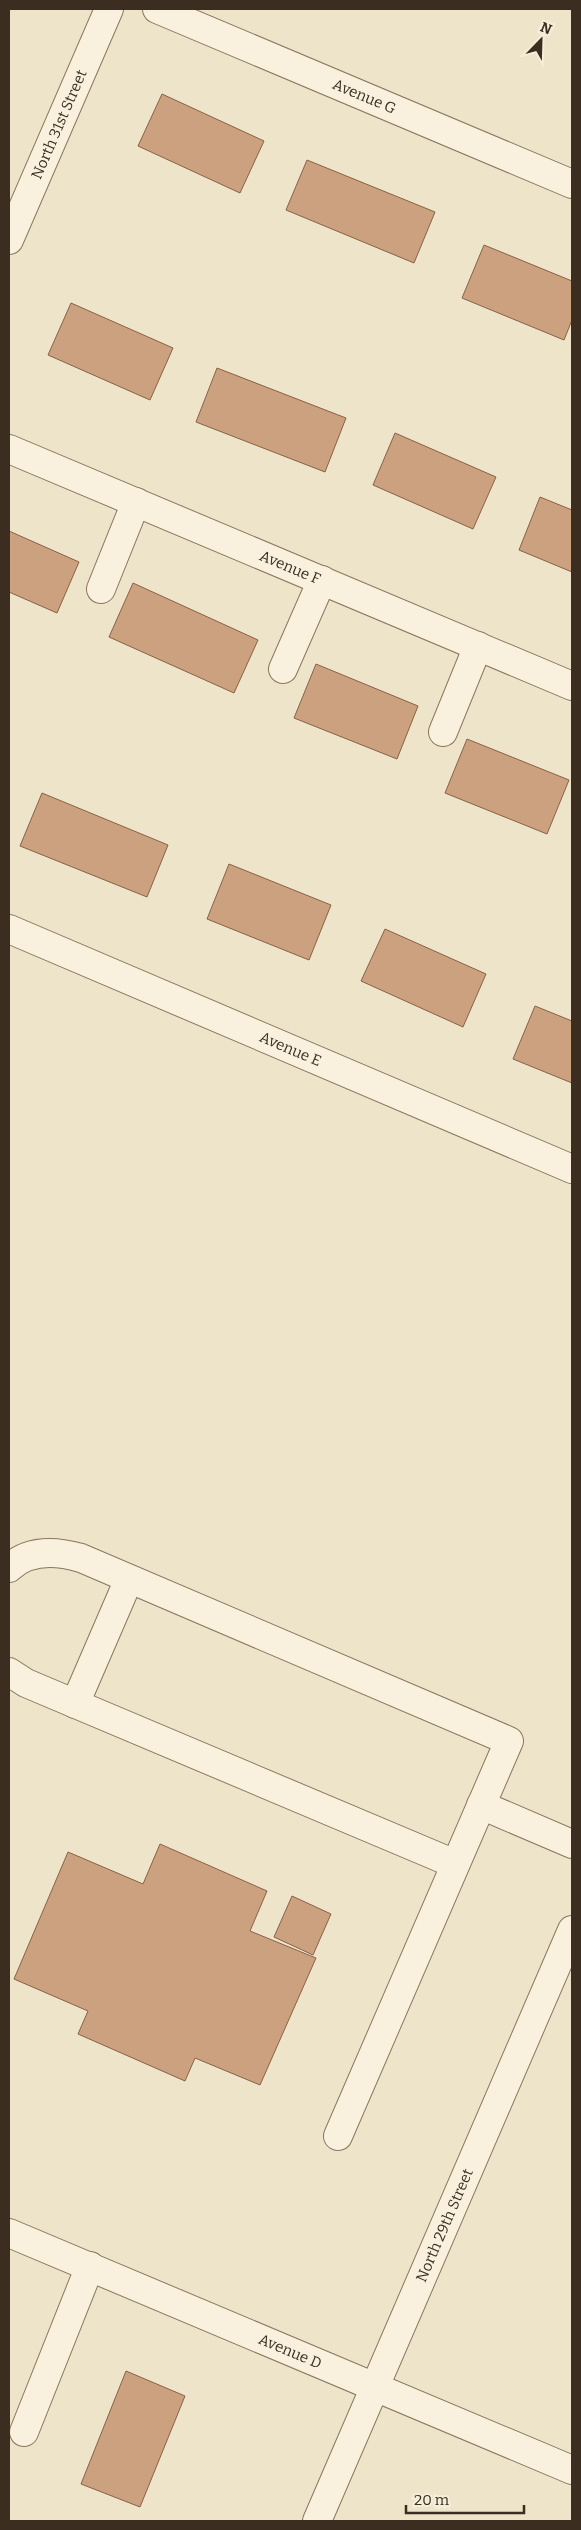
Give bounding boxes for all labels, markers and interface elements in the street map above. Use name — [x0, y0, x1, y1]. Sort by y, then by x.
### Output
north arrow — [516, 15, 566, 65]
text: N — [538, 19, 554, 39]
street label: North 31st Street — [28, 66, 91, 182]
street label: Avenue G — [330, 75, 399, 118]
street label: Avenue F — [257, 547, 324, 588]
street label: Avenue E — [257, 1028, 324, 1070]
street label: North 29th Street — [412, 2165, 477, 2285]
street label: Avenue D — [256, 2330, 324, 2373]
scale bar — [406, 2482, 524, 2514]
text: 20 m — [414, 2491, 450, 2509]

